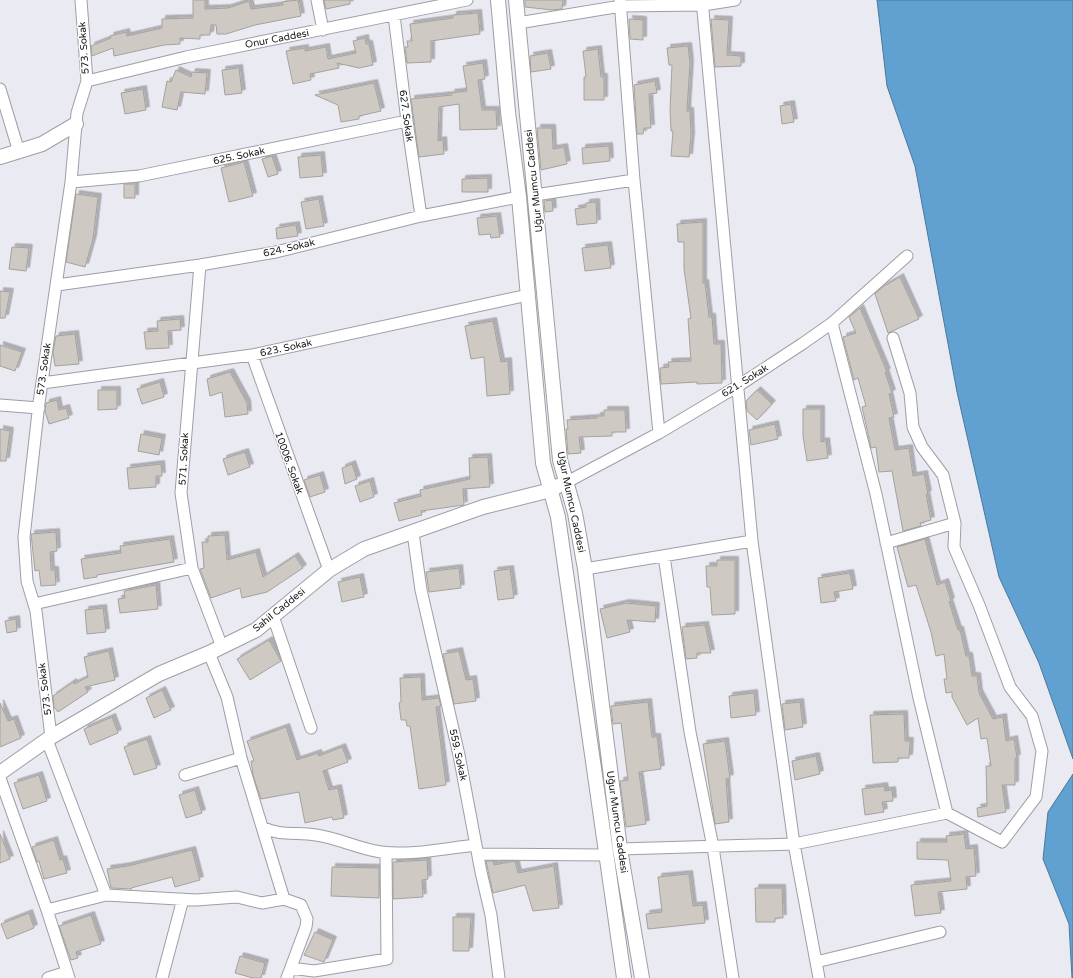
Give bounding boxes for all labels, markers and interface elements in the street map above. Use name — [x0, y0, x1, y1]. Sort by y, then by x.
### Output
street label: 573. Sokak — [76, 21, 92, 75]
street label: Onur Caddesi — [244, 27, 310, 51]
street label: 627. Sokak — [396, 89, 416, 143]
street label: Uğur Mumcu Caddesi — [523, 129, 545, 233]
street label: 625. Sokak — [212, 145, 267, 167]
street label: 624. Sokak — [262, 236, 317, 260]
street label: 623. Sokak — [259, 337, 314, 359]
street label: 573. Sokak — [34, 342, 54, 396]
street label: 621. Sokak — [719, 362, 771, 400]
street label: 10006. Sokak — [272, 430, 306, 496]
street label: 571. Sokak — [177, 432, 191, 486]
street label: Uğur Mumcu Caddesi — [554, 450, 588, 554]
street label: Sahil Caddesi — [251, 585, 307, 635]
street label: 573. Sokak — [36, 662, 54, 716]
street label: 559. Sokak — [447, 728, 469, 783]
street label: Uğur Mumcu Caddesi — [604, 770, 630, 874]

